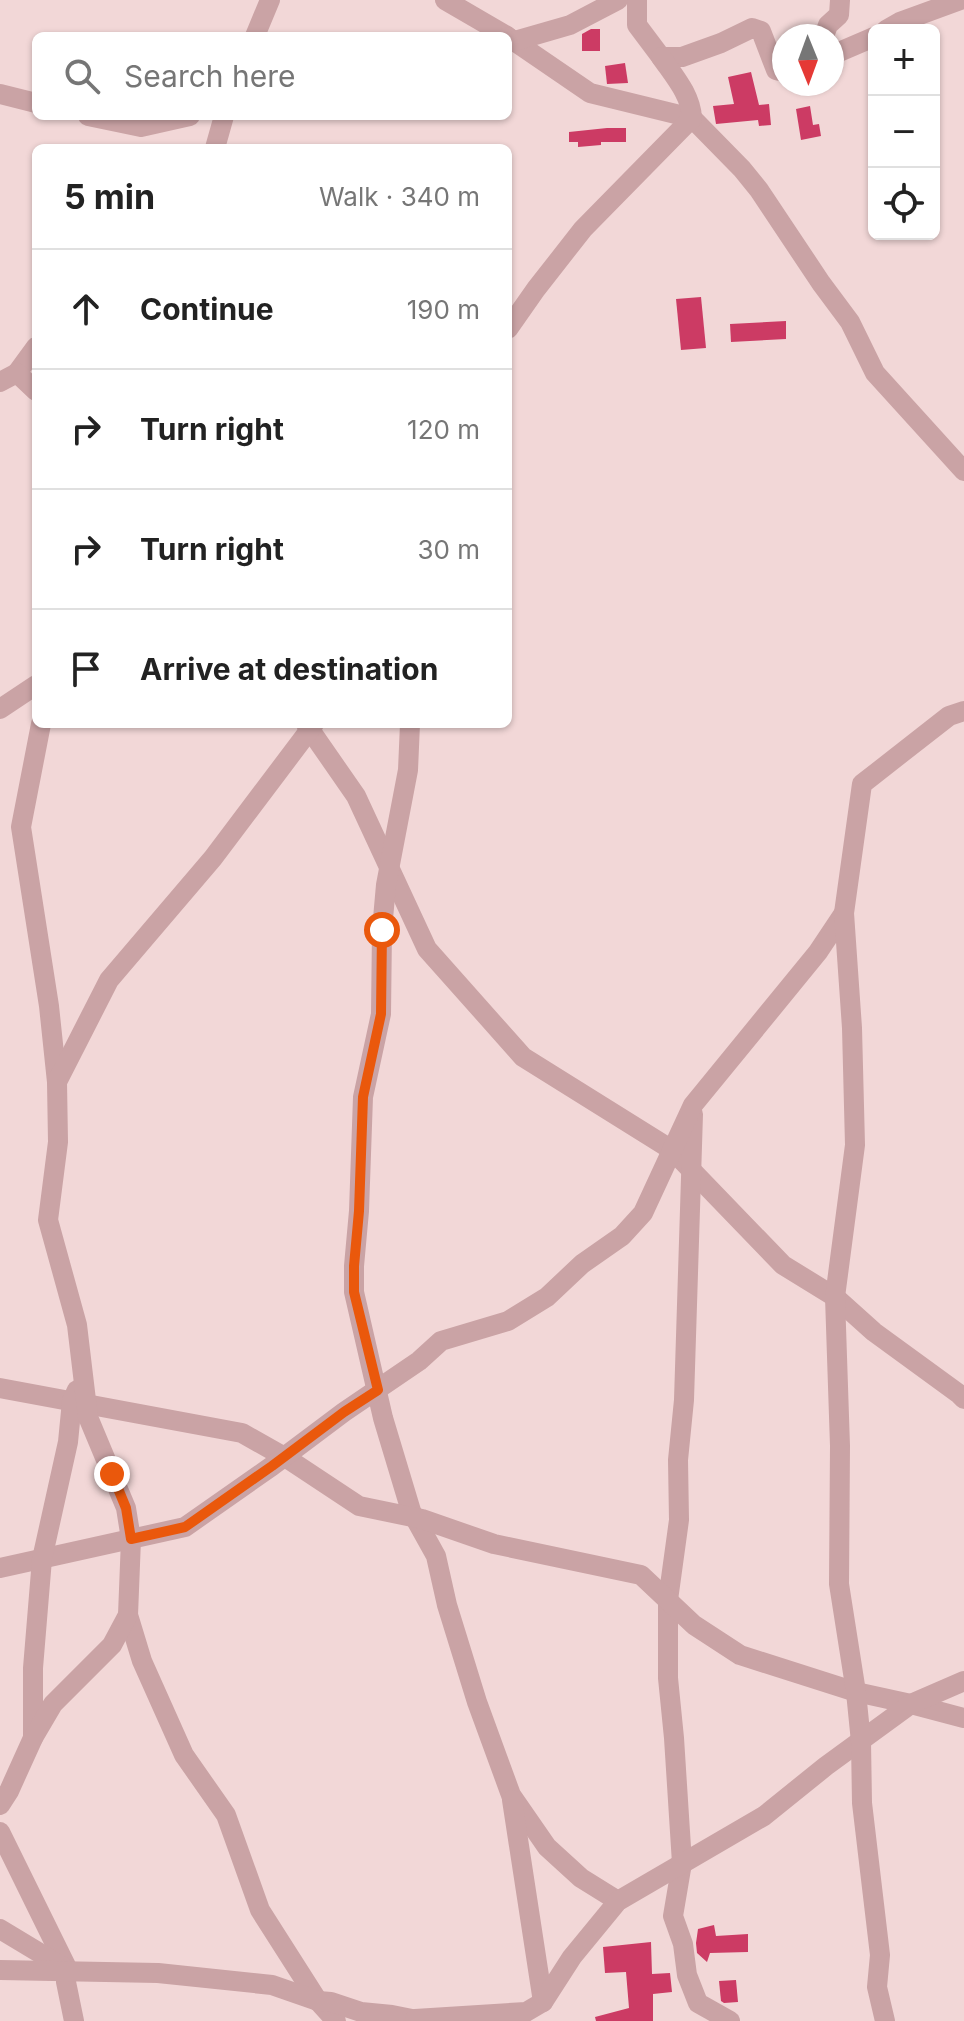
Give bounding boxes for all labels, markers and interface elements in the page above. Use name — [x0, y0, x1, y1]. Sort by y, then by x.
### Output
north arrow — [772, 24, 844, 96]
map controls — [868, 24, 940, 240]
button: + — [868, 24, 940, 96]
search box — [32, 32, 512, 120]
icon: search — [60, 54, 104, 98]
text: Search here — [124, 58, 296, 94]
button: − — [868, 96, 940, 168]
button: locate — [868, 168, 940, 240]
text: 5 min — [64, 176, 155, 217]
text: Walk · 340 m — [319, 181, 480, 212]
icon: ahead — [64, 287, 108, 331]
text: Continue — [140, 291, 274, 327]
text: 190 m — [407, 294, 480, 325]
icon: right — [64, 407, 108, 451]
text: Turn right — [140, 411, 284, 447]
text: 120 m — [407, 414, 480, 445]
icon: right — [64, 527, 108, 571]
text: Turn right — [140, 531, 284, 567]
text: 30 m — [417, 534, 480, 565]
icon: arrive — [64, 647, 108, 691]
text: Arrive at destination — [140, 651, 438, 687]
route start — [364, 912, 400, 948]
route end — [94, 1456, 130, 1492]

